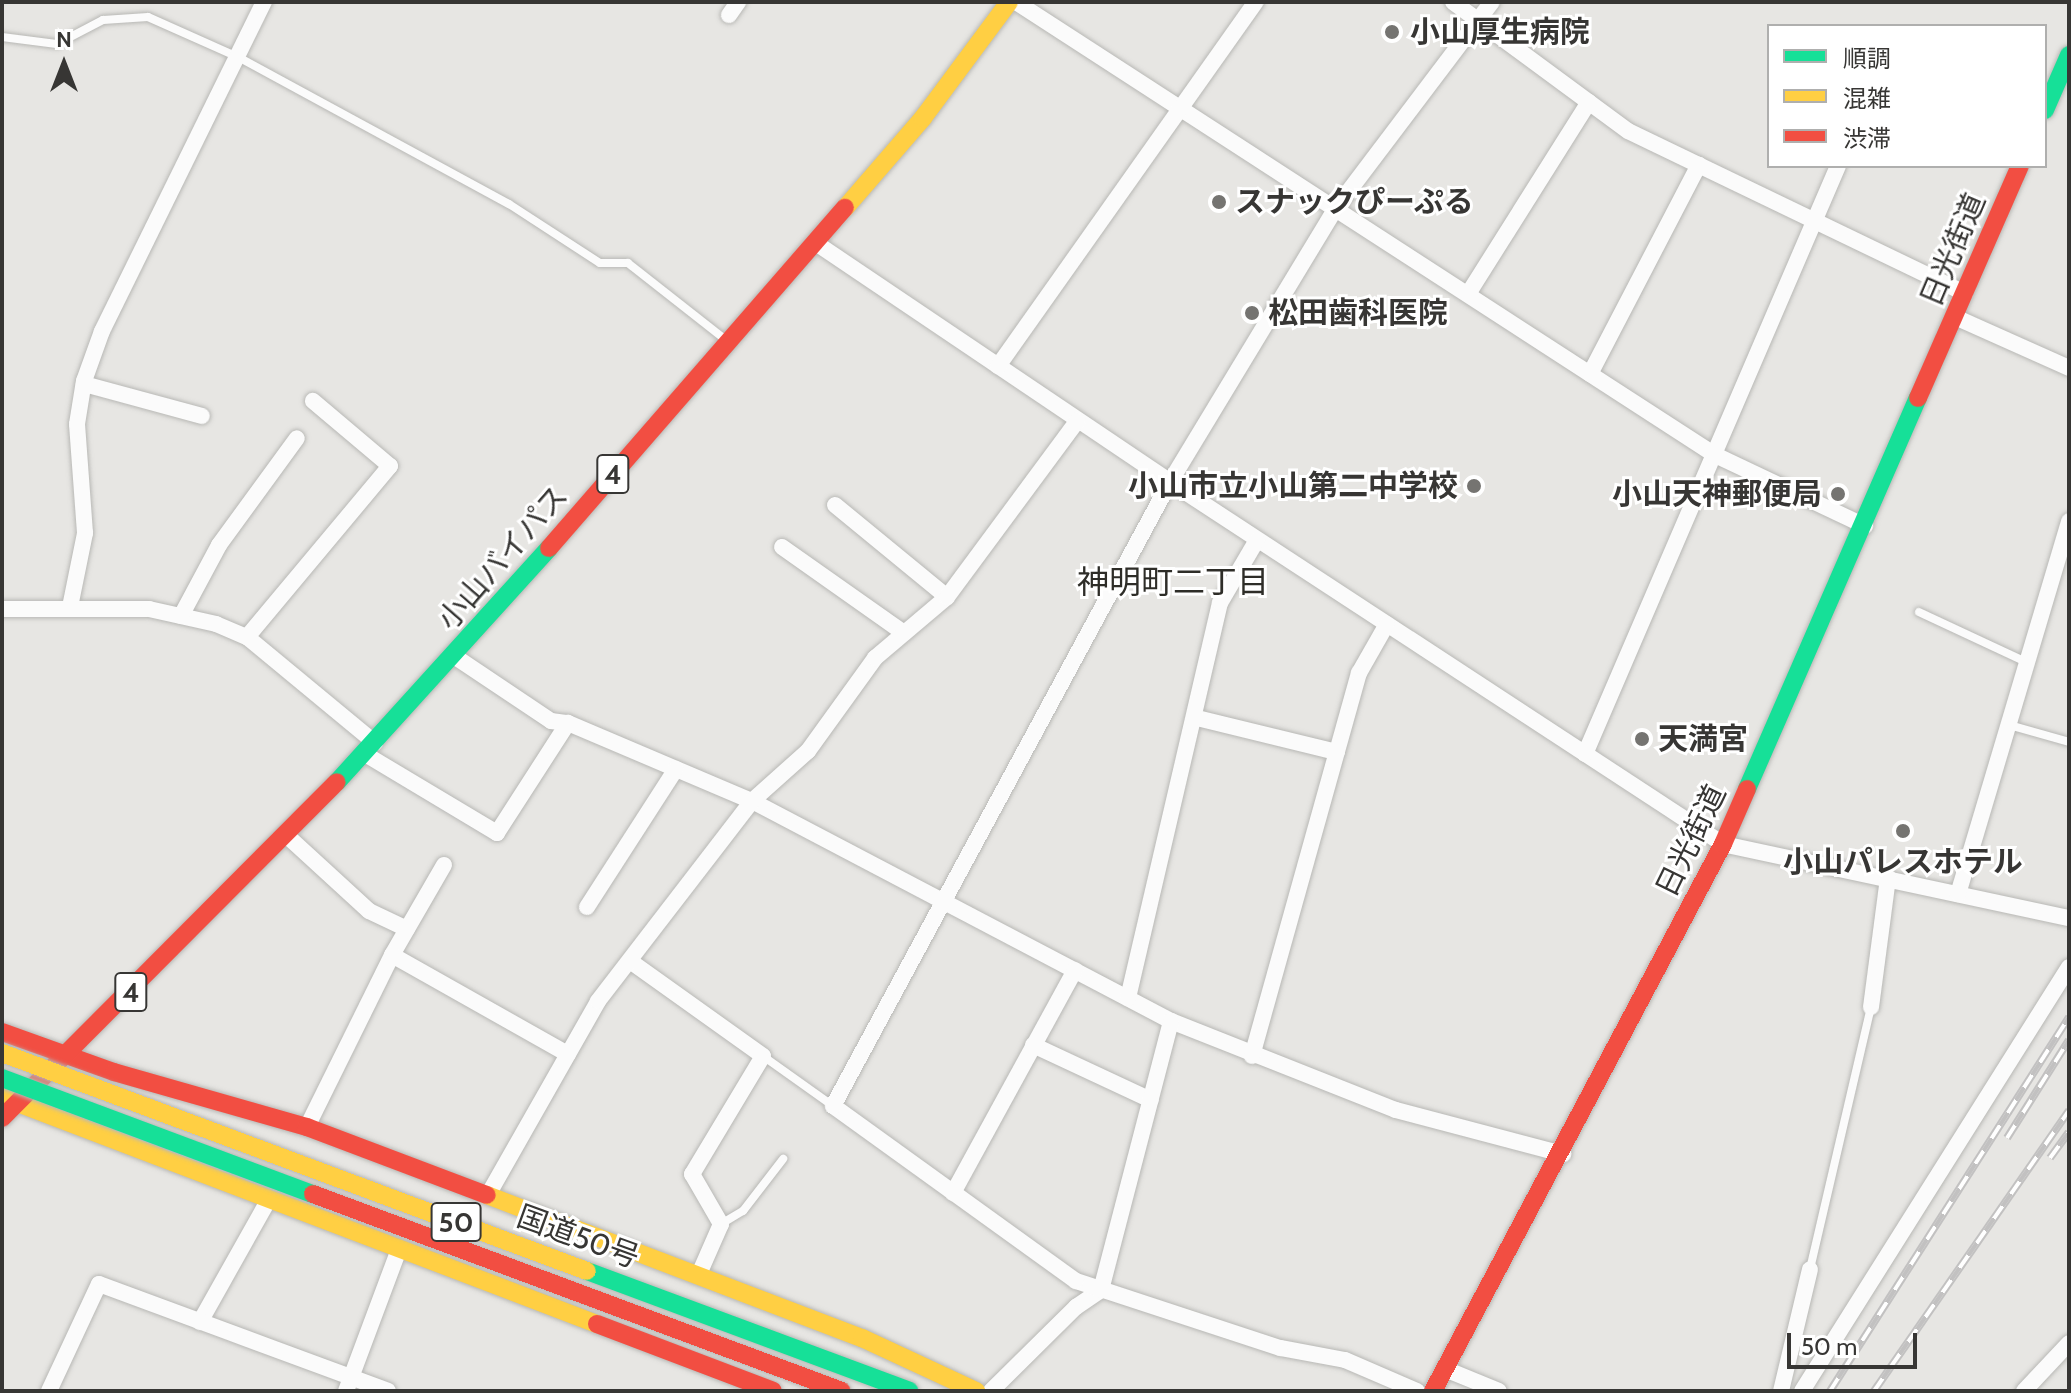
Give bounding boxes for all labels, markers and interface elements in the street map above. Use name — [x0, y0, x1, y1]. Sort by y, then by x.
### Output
place label: 小山厚生病院 — [1410, 14, 1590, 50]
marker: 小山厚生病院 — [1381, 21, 1403, 43]
north arrow — [24, 24, 104, 104]
legend — [1767, 24, 2047, 168]
text: N — [56, 26, 72, 53]
text: 順調 — [1843, 44, 1891, 73]
text: 混雑 — [1843, 84, 1891, 113]
text: 渋滞 — [1843, 124, 1891, 153]
place label: スナックぴーぷる — [1235, 184, 1475, 220]
street label: 日光街道 — [1913, 188, 1993, 312]
marker: スナックぴーぷる — [1210, 193, 1228, 211]
place label: 松田歯科医院 — [1268, 295, 1448, 331]
marker: 松田歯科医院 — [1243, 304, 1261, 322]
road number: 4 — [595, 450, 631, 498]
place label: 小山市立小山第二中学校 — [1128, 468, 1458, 504]
place label: 小山天神郵便局 — [1612, 476, 1822, 512]
marker: 小山市立小山第二中学校 — [1465, 477, 1483, 495]
street label: 小山バイパス — [430, 478, 576, 638]
marker: 小山天神郵便局 — [1829, 485, 1847, 503]
district label: 神明町二丁目 — [1077, 563, 1269, 601]
place label: 天満宮 — [1658, 721, 1748, 757]
marker: 天満宮 — [1633, 730, 1651, 748]
street label: 日光街道 — [1649, 779, 1733, 903]
marker: 小山パレスホテル — [1894, 822, 1912, 840]
place label: 小山パレスホテル — [1783, 844, 2023, 880]
road number: 4 — [113, 968, 149, 1016]
road number: 50 — [430, 1198, 482, 1246]
street label: 国道50号 — [512, 1198, 644, 1276]
scale bar — [1791, 1317, 1921, 1367]
text: 50 m — [1801, 1332, 1857, 1361]

